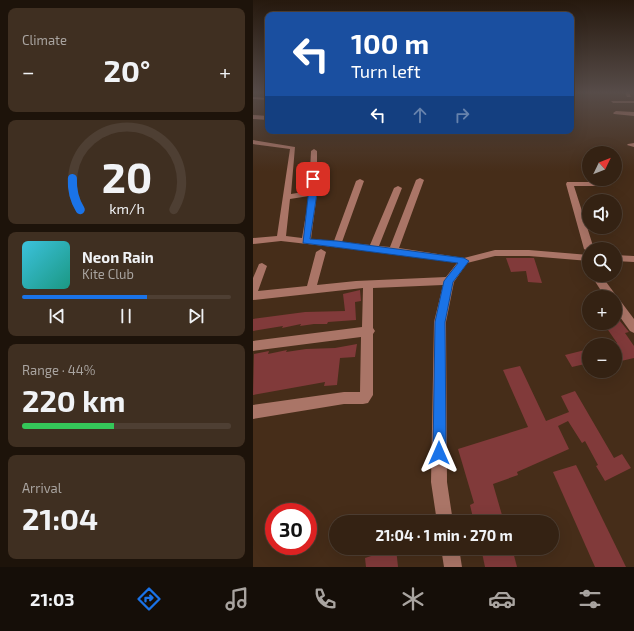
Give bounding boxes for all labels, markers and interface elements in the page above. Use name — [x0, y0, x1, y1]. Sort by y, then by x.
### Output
text: 100 m — [351, 26, 429, 60]
icon: left — [285, 28, 337, 80]
text: Climate — [22, 32, 67, 48]
text: 20° — [104, 52, 150, 88]
text: − — [22, 58, 35, 84]
text: + — [219, 58, 231, 84]
text: Turn left — [351, 60, 421, 82]
icon: left — [367, 104, 389, 126]
icon: ahead — [409, 104, 431, 126]
icon: right — [451, 104, 473, 126]
north arrow — [582, 146, 622, 186]
map controls — [582, 146, 622, 378]
text: 20 — [101, 151, 152, 201]
pin — [296, 162, 330, 196]
icon: arrive — [302, 168, 324, 190]
button: sound — [582, 194, 622, 234]
text: km/h — [109, 199, 144, 216]
button: search — [582, 242, 622, 282]
text: Neon Rain — [82, 248, 154, 266]
text: Kite Club — [82, 266, 134, 282]
button: + — [582, 290, 622, 330]
icon: previous — [46, 305, 68, 327]
icon: pause — [115, 305, 137, 327]
icon: next — [185, 305, 207, 327]
button: − — [582, 338, 622, 378]
text: Range · 44% — [22, 362, 95, 378]
text: 220 km — [22, 382, 125, 418]
position arrow — [418, 432, 460, 474]
text: Arrival — [22, 480, 62, 496]
text: 21:04 — [22, 500, 98, 536]
speed limit sign: 30 — [265, 503, 317, 555]
text: 21:04 · 1 min · 270 m — [375, 526, 513, 544]
icon: directions — [135, 585, 163, 613]
icon: music — [223, 585, 251, 613]
icon: phone — [311, 585, 339, 613]
icon: climate — [399, 585, 427, 613]
icon: car — [488, 585, 516, 613]
icon: filters — [576, 585, 604, 613]
text: 21:03 — [30, 588, 75, 610]

